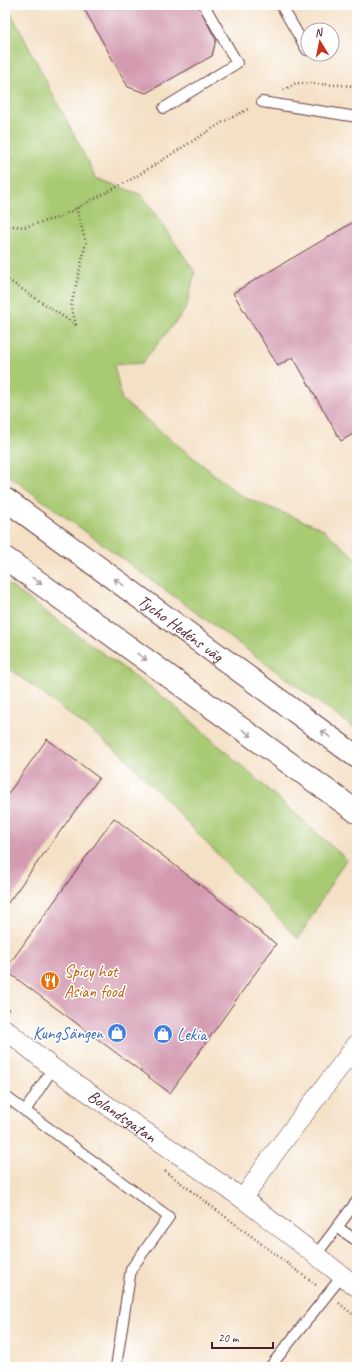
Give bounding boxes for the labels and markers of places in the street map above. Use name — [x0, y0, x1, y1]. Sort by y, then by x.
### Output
place label: Spicy hot Asian food — [64, 961, 126, 1002]
restaurant icon: Spicy hot Asian food — [39, 970, 61, 992]
shop icon: KungSängen — [106, 1022, 128, 1044]
place label: KungSängen — [33, 1023, 104, 1044]
shop icon: Lekia — [152, 1023, 174, 1045]
place label: Lekia — [177, 1024, 208, 1045]

